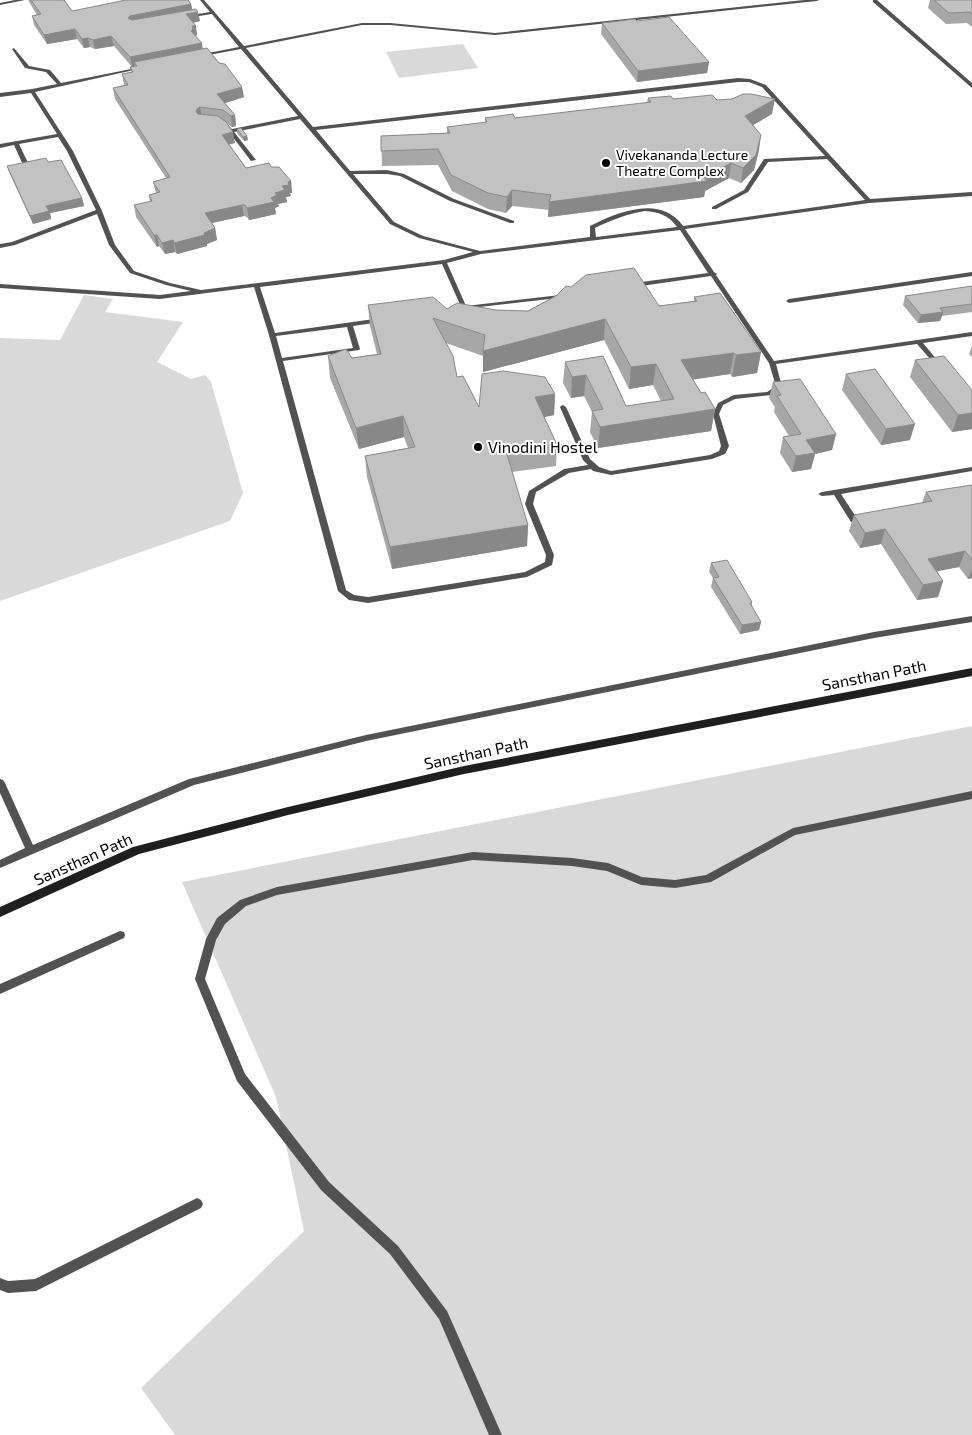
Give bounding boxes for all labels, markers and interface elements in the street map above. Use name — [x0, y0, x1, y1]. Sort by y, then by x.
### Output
place label: Vivekananda Lecture Theatre Complex — [616, 146, 748, 179]
marker: Vivekananda Lecture Theatre Complex — [600, 157, 612, 169]
place label: Vinodini Hostel — [488, 437, 598, 456]
marker: Vinodini Hostel — [472, 441, 484, 453]
street label: Sansthan Path — [820, 655, 928, 694]
street label: Sansthan Path — [422, 732, 530, 773]
street label: Sansthan Path — [31, 828, 135, 889]

